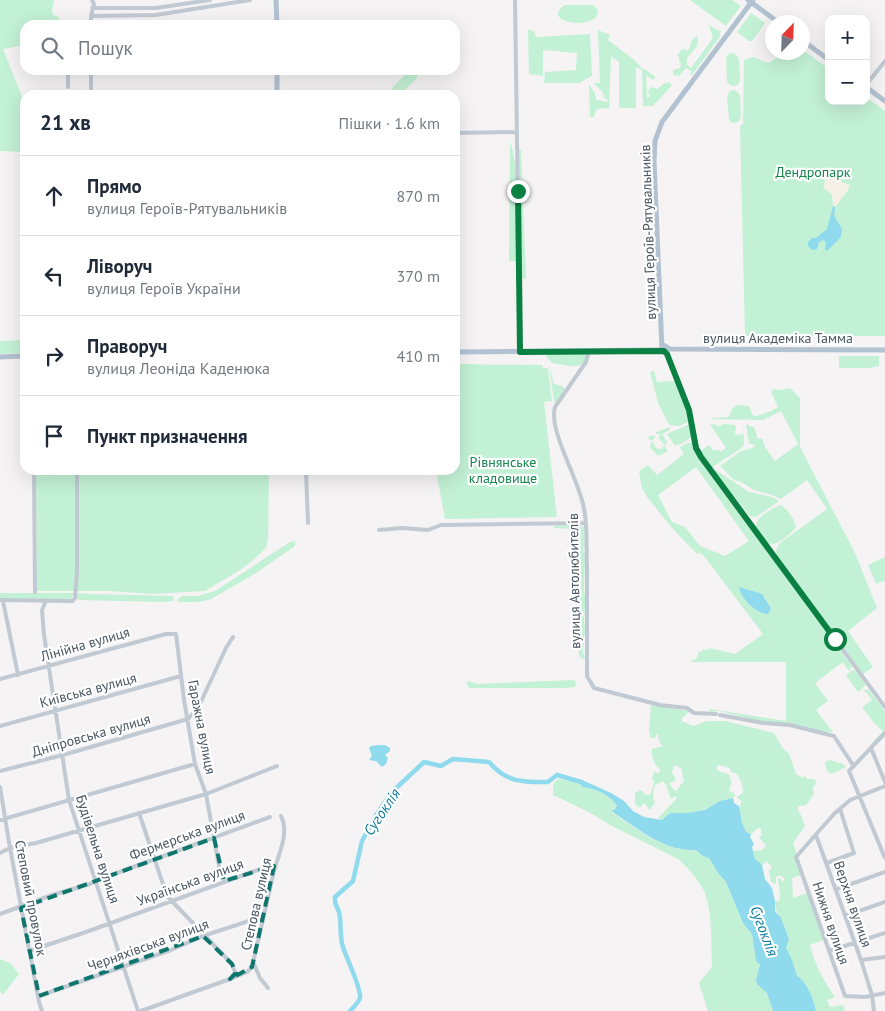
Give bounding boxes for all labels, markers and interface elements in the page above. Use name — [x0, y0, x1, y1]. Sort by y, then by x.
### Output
north arrow — [765, 15, 810, 60]
map controls — [825, 15, 870, 105]
button: + — [825, 15, 870, 60]
search box — [20, 20, 460, 75]
icon: search — [38, 34, 66, 62]
text: Пошук — [78, 36, 133, 60]
button: − — [825, 60, 870, 105]
text: 21 хв — [40, 109, 91, 136]
text: Пішки · 1.6 km — [338, 113, 440, 133]
street label: вулиця Героїв-Рятувальників — [636, 144, 660, 320]
park label: Дендропарк — [775, 163, 851, 181]
text: Прямо — [87, 174, 142, 198]
route end — [507, 180, 530, 203]
icon: ahead — [40, 182, 68, 210]
text: 870 m — [397, 186, 440, 206]
text: вулиця Героїв-Рятувальників — [87, 198, 287, 218]
text: Ліворуч — [87, 254, 152, 278]
icon: left — [40, 262, 68, 290]
text: 370 m — [397, 266, 440, 286]
text: вулиця Героїв України — [87, 278, 241, 298]
street label: вулиця Академіка Тамма — [703, 329, 853, 347]
text: Праворуч — [87, 334, 167, 358]
icon: right — [40, 342, 68, 370]
text: 410 m — [397, 346, 440, 366]
text: вулиця Леоніда Каденюка — [87, 358, 270, 378]
icon: arrive — [40, 422, 68, 450]
text: Пункт призначення — [87, 424, 248, 448]
park label: Рівнянське кладовище — [469, 453, 537, 487]
street label: вулиця Автолюбителів — [564, 513, 584, 649]
street label: Лінійна вулиця — [37, 623, 132, 666]
route start — [824, 628, 847, 651]
street label: Київська вулиця — [38, 668, 138, 712]
street label: Гаражна вулиця — [184, 678, 220, 776]
street label: Дніпровська вулиця — [30, 709, 152, 761]
water label: Сугоклія — [359, 785, 404, 839]
street label: Будівельна вулиця — [72, 792, 124, 906]
street label: Фермерська вулиця — [127, 806, 247, 864]
street label: Степовий провулок — [11, 839, 51, 958]
street label: Українська вулиця — [134, 854, 246, 910]
street label: Степова вулиця — [237, 856, 275, 952]
street label: Верхня вулиця — [830, 858, 876, 950]
street label: Нижня вулиця — [808, 879, 854, 967]
water label: Сугоклія — [746, 903, 783, 959]
street label: Черняхівська вулиця — [85, 915, 211, 975]

